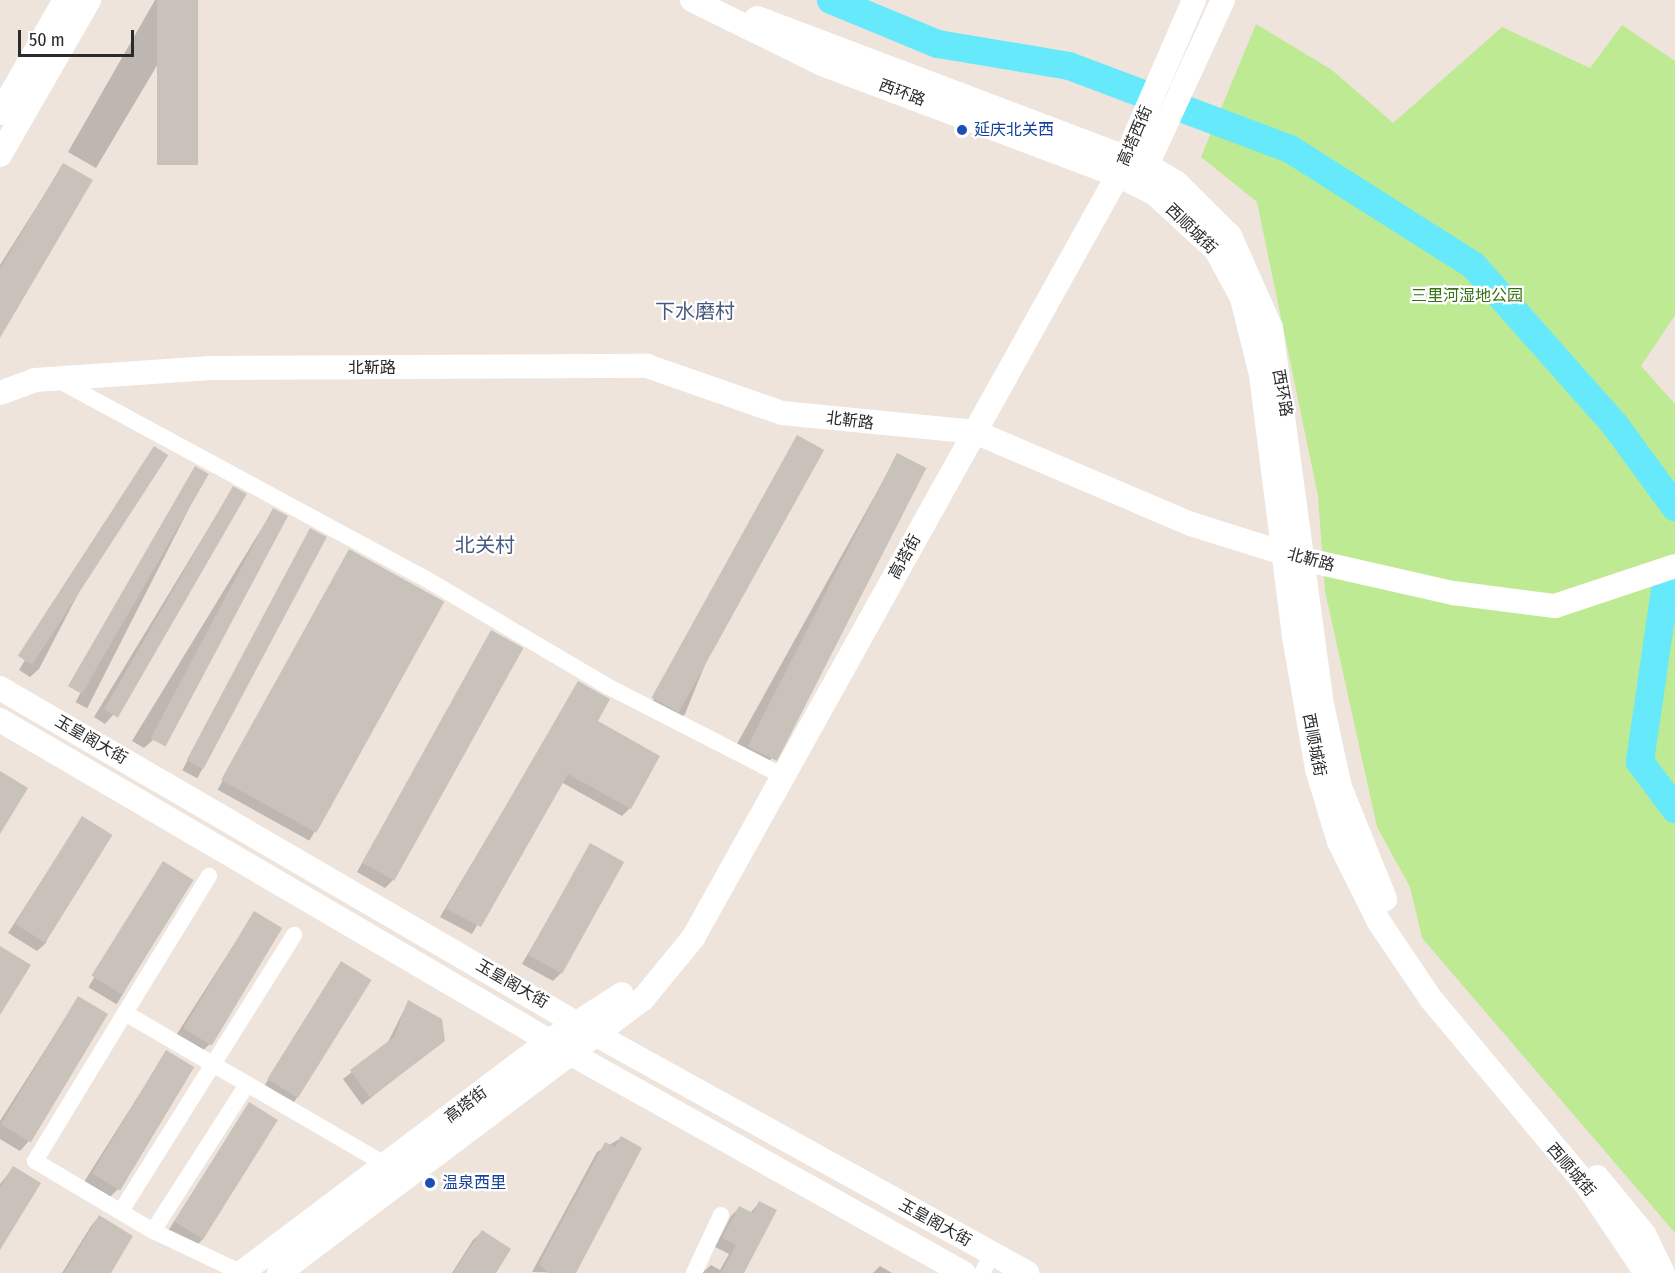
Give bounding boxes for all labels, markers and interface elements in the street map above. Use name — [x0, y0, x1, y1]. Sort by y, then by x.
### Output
scale bar — [21, 18, 136, 56]
text: 50 m — [29, 29, 65, 51]
street label: 西环路 — [876, 76, 928, 110]
street label: 高塔西街 — [1114, 103, 1156, 169]
place label: 延庆北关西 — [974, 120, 1054, 140]
marker: 延庆北关西 — [955, 123, 969, 137]
street label: 西顺城街 — [1161, 200, 1221, 258]
park label: 三里河湿地公园 — [1411, 286, 1523, 306]
district label: 下水磨村 — [655, 299, 735, 323]
street label: 北靳路 — [348, 358, 396, 378]
street label: 西环路 — [1268, 368, 1296, 418]
street label: 北靳路 — [825, 409, 875, 433]
street label: 高塔街 — [885, 531, 925, 583]
district label: 北关村 — [455, 533, 515, 557]
street label: 北靳路 — [1285, 545, 1337, 575]
street label: 玉皇阁大街 — [52, 712, 130, 768]
street label: 西顺城街 — [1298, 712, 1330, 778]
street label: 玉皇阁大街 — [473, 956, 551, 1012]
street label: 高塔街 — [441, 1083, 491, 1127]
street label: 西顺城街 — [1543, 1140, 1599, 1200]
place label: 温泉西里 — [442, 1173, 506, 1193]
marker: 温泉西里 — [423, 1176, 437, 1190]
street label: 玉皇阁大街 — [895, 1195, 975, 1251]

